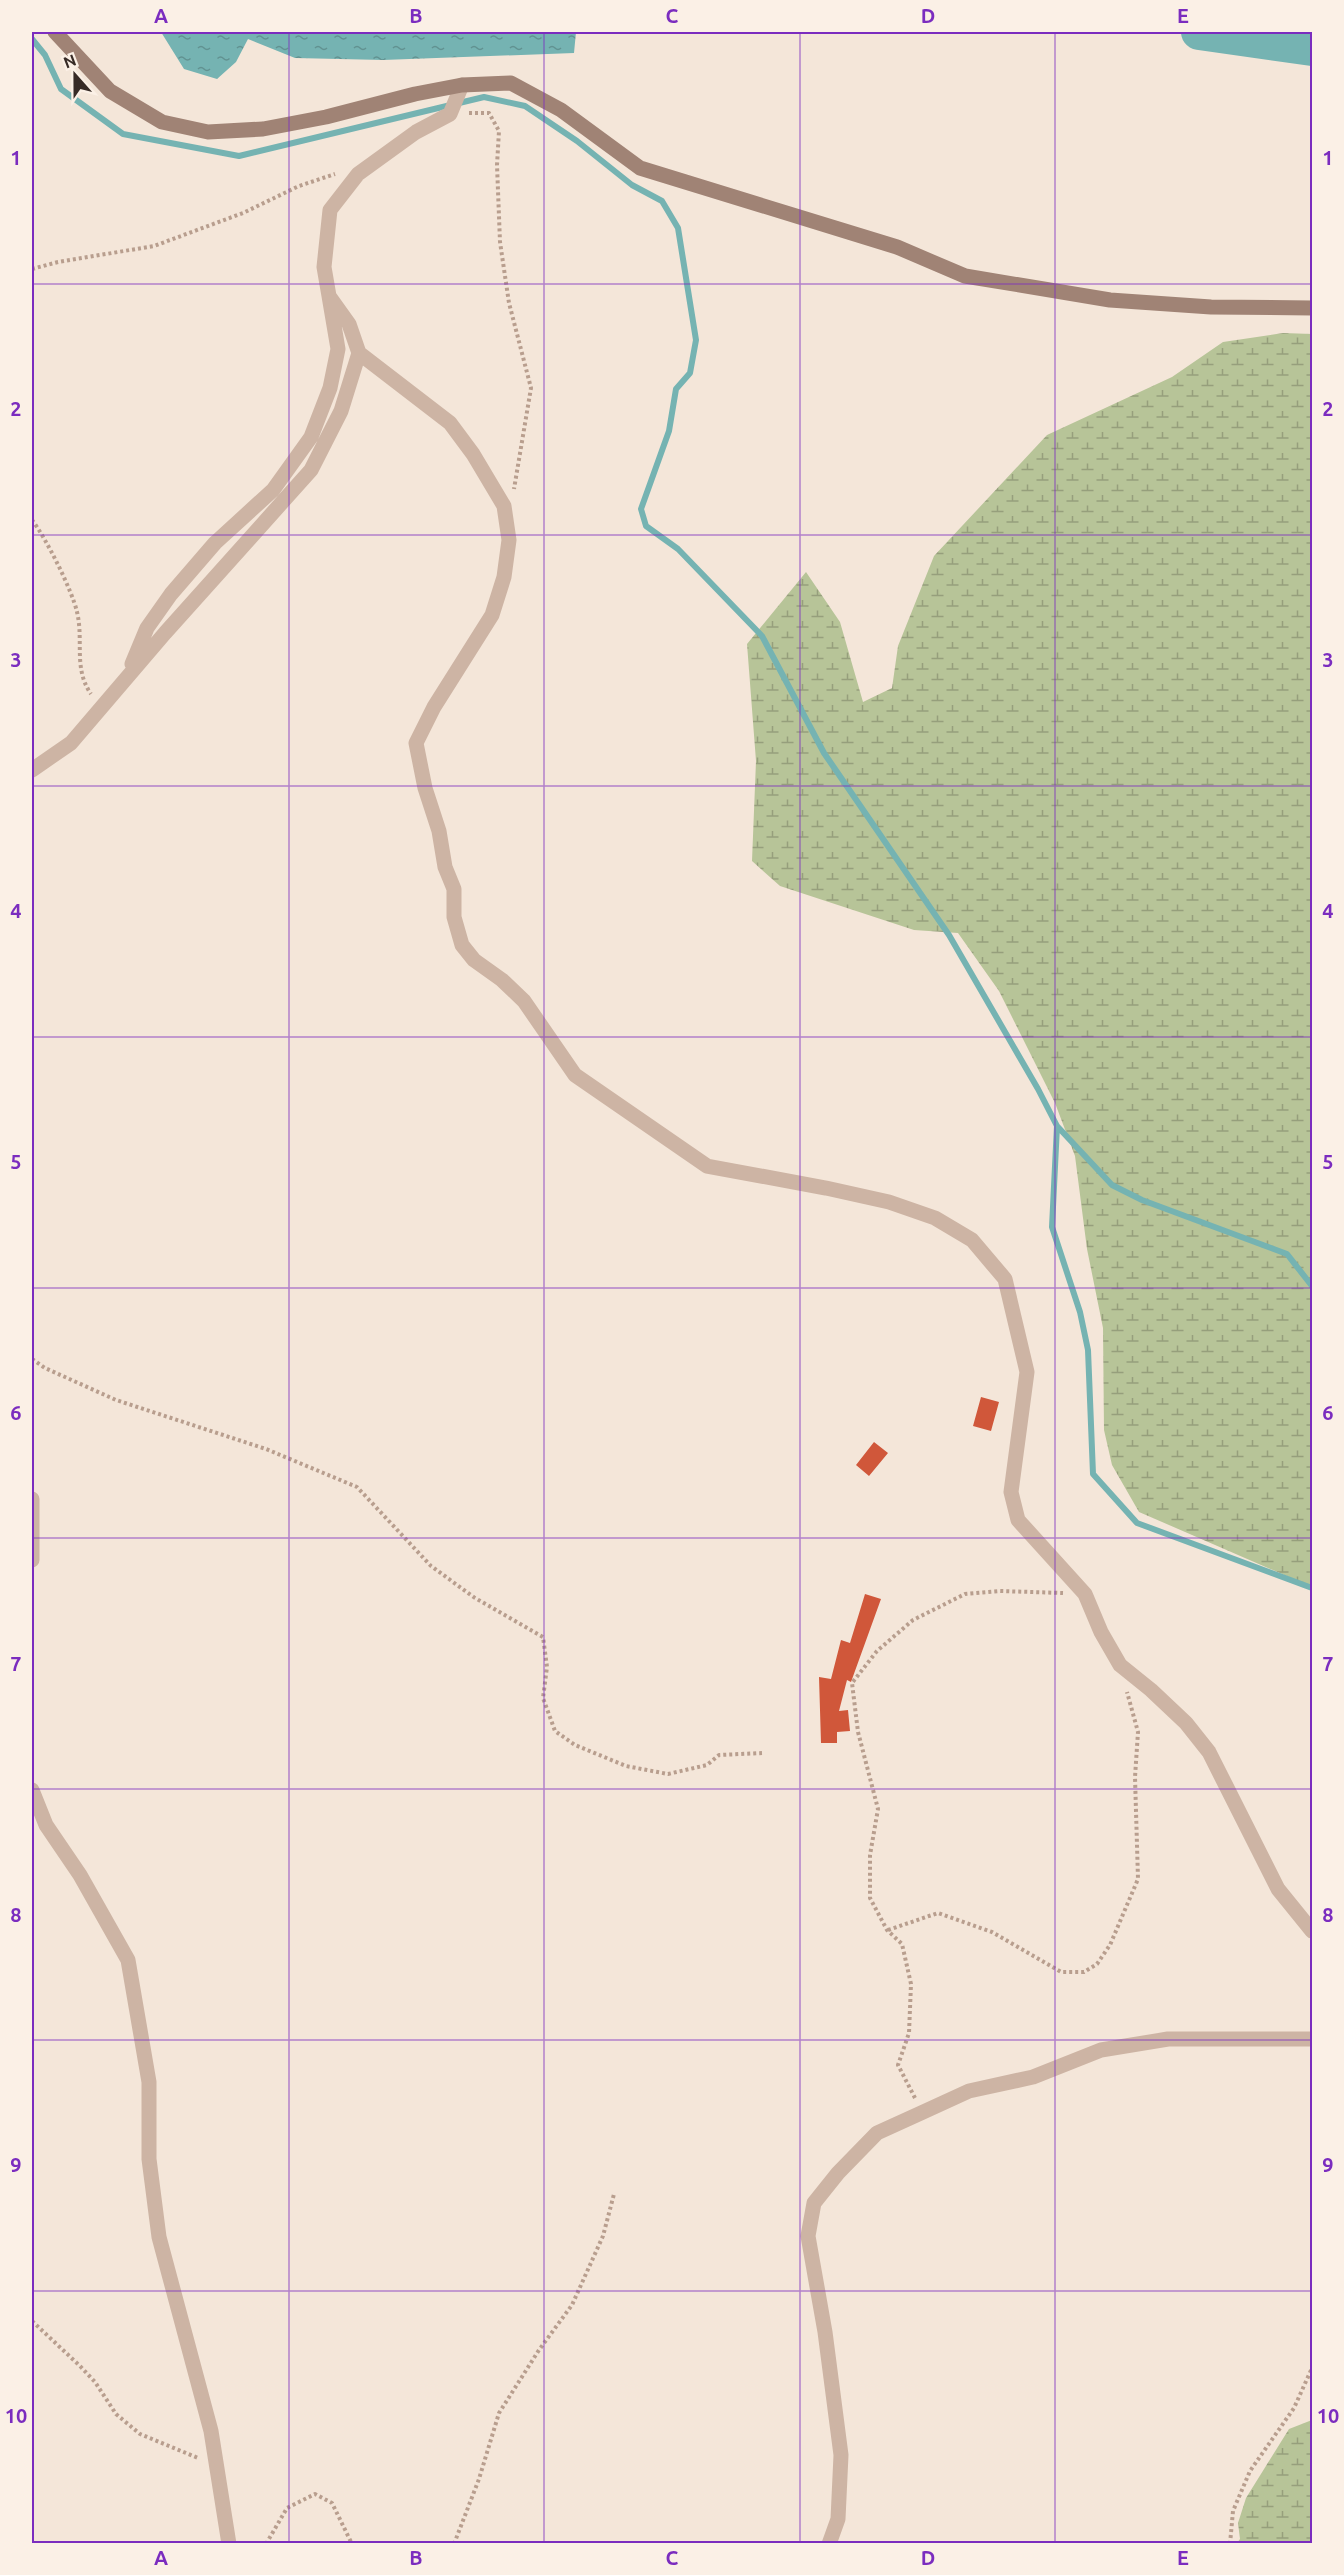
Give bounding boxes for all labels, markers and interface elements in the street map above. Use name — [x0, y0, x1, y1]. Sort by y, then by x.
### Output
text: A — [154, 4, 168, 27]
text: B — [409, 4, 423, 27]
text: C — [666, 4, 679, 27]
text: D — [921, 4, 935, 27]
text: E — [1177, 4, 1189, 27]
north arrow — [45, 45, 105, 105]
text: N — [61, 50, 78, 72]
text: 1 — [10, 146, 22, 169]
text: 1 — [1322, 146, 1334, 169]
text: 2 — [10, 397, 22, 420]
text: 2 — [1322, 397, 1334, 420]
text: 3 — [10, 648, 22, 671]
text: 3 — [1322, 648, 1334, 671]
text: 4 — [10, 899, 22, 922]
text: 4 — [1322, 899, 1334, 922]
text: 5 — [10, 1150, 22, 1173]
text: 5 — [1322, 1150, 1334, 1173]
text: 6 — [10, 1401, 22, 1424]
text: 6 — [1322, 1401, 1334, 1424]
text: 7 — [10, 1652, 22, 1675]
text: 7 — [1322, 1652, 1334, 1675]
text: 8 — [10, 1903, 22, 1926]
text: 8 — [1322, 1903, 1334, 1926]
text: 9 — [10, 2153, 22, 2176]
text: 9 — [1322, 2153, 1334, 2176]
text: 10 — [5, 2404, 27, 2427]
text: 10 — [1317, 2404, 1339, 2427]
text: A — [154, 2546, 168, 2569]
text: B — [409, 2546, 423, 2569]
text: C — [666, 2546, 679, 2569]
text: D — [921, 2546, 935, 2569]
text: E — [1177, 2546, 1189, 2569]

